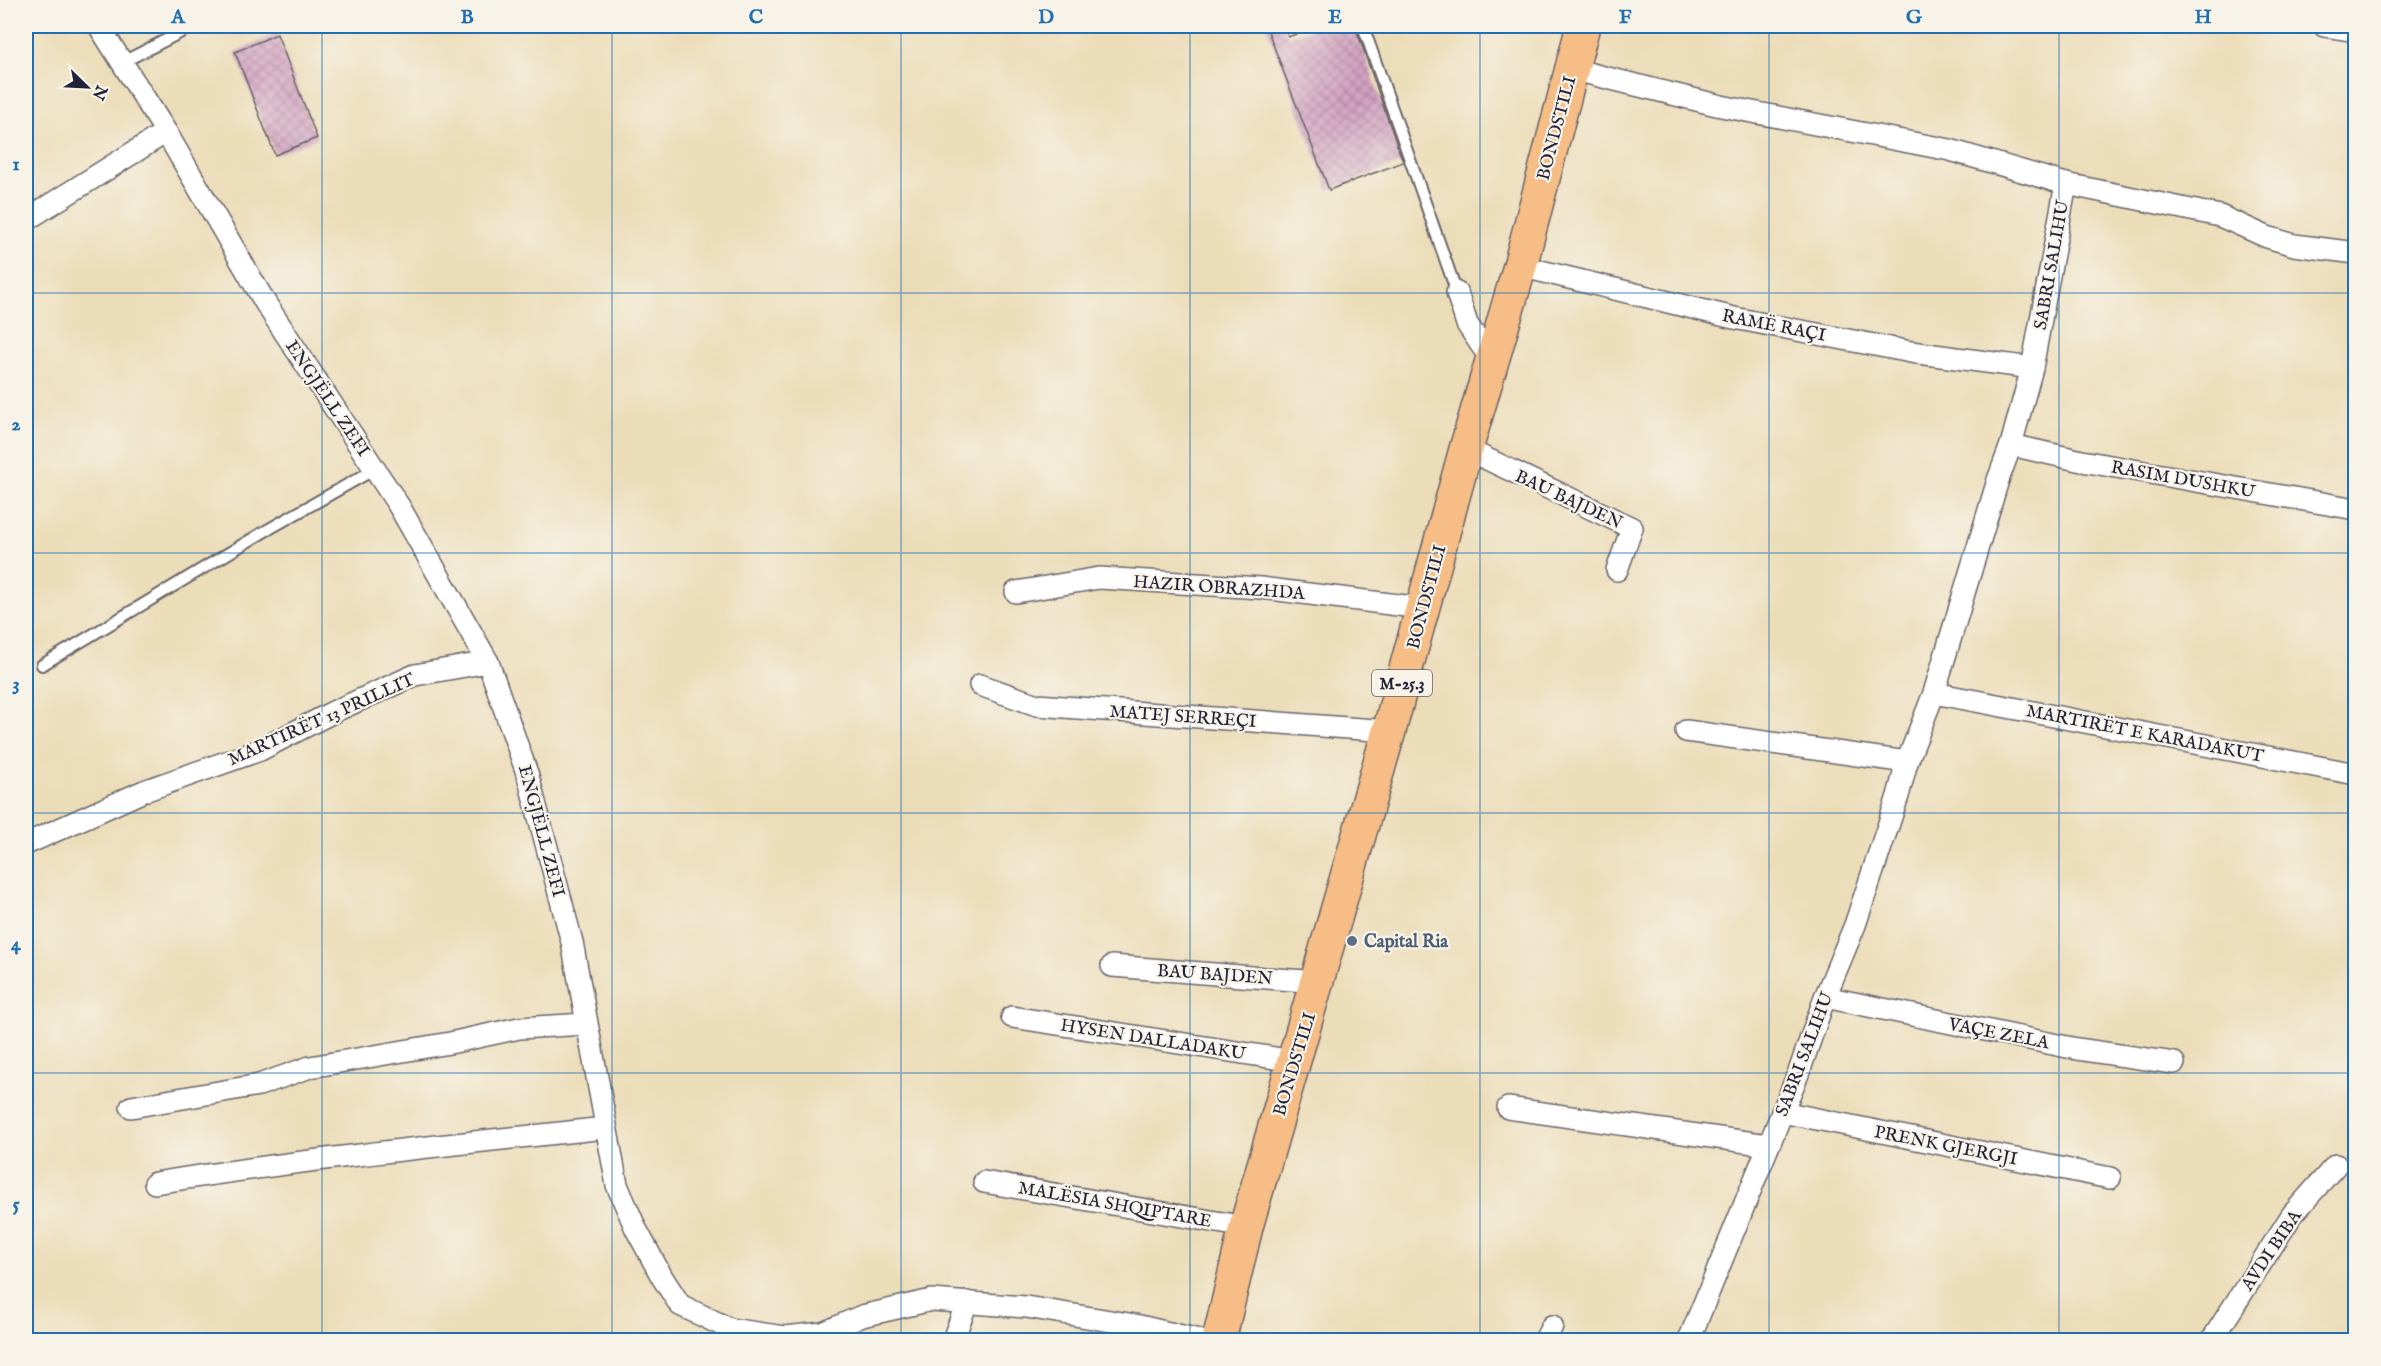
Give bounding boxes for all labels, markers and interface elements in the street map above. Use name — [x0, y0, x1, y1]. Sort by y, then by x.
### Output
text: A — [170, 5, 186, 30]
text: B — [460, 5, 474, 30]
text: C — [749, 5, 763, 30]
text: D — [1038, 5, 1054, 30]
text: E — [1328, 5, 1342, 30]
text: F — [1619, 5, 1632, 30]
text: G — [1906, 5, 1923, 30]
text: H — [2194, 5, 2212, 30]
north arrow — [57, 57, 117, 117]
street label: BONDSTILI — [1532, 73, 1582, 183]
text: N — [87, 81, 111, 103]
text: 1 — [12, 152, 20, 177]
street label: SABRI SALIHU — [2030, 198, 2075, 332]
street label: RAMË RAÇI — [1720, 304, 1828, 348]
street label: ENGJËLL ZEFI — [279, 336, 375, 462]
text: 2 — [11, 412, 21, 437]
street label: RASIM DUSHKU — [2109, 457, 2257, 505]
street label: BAU BAJDEN — [1511, 465, 1626, 535]
street label: BONDSTILI — [1402, 542, 1452, 652]
street label: HAZIR OBRAZHDA — [1132, 571, 1306, 606]
street label: MARTIRËT 13 PRILLIT — [224, 668, 419, 772]
road number: M-25.3 — [1372, 670, 1432, 696]
text: 3 — [12, 672, 20, 697]
street label: MARTIRËT E KARADAKUT — [2024, 699, 2266, 769]
street label: MATEJ SERREÇI — [1109, 701, 1257, 734]
street label: ENGJËLL ZEFI — [512, 763, 570, 900]
place label: Capital Ria — [1364, 931, 1449, 954]
text: 4 — [11, 932, 22, 957]
marker: Capital Ria — [1345, 934, 1359, 948]
street label: BAU BAJDEN — [1156, 960, 1274, 991]
street label: SABRI SALIHU — [1771, 989, 1840, 1120]
street label: BONDSTILI — [1269, 1010, 1322, 1119]
street label: VAÇE ZELA — [1945, 1013, 2052, 1056]
street label: HYSEN DALLADAKU — [1059, 1014, 1248, 1067]
street label: PRENK GJERGJI — [1872, 1121, 2020, 1172]
street label: MALËSIA SHQIPTARE — [1016, 1176, 1213, 1234]
text: 5 — [12, 1192, 20, 1217]
street label: AVDI BIBA — [2236, 1205, 2308, 1297]

